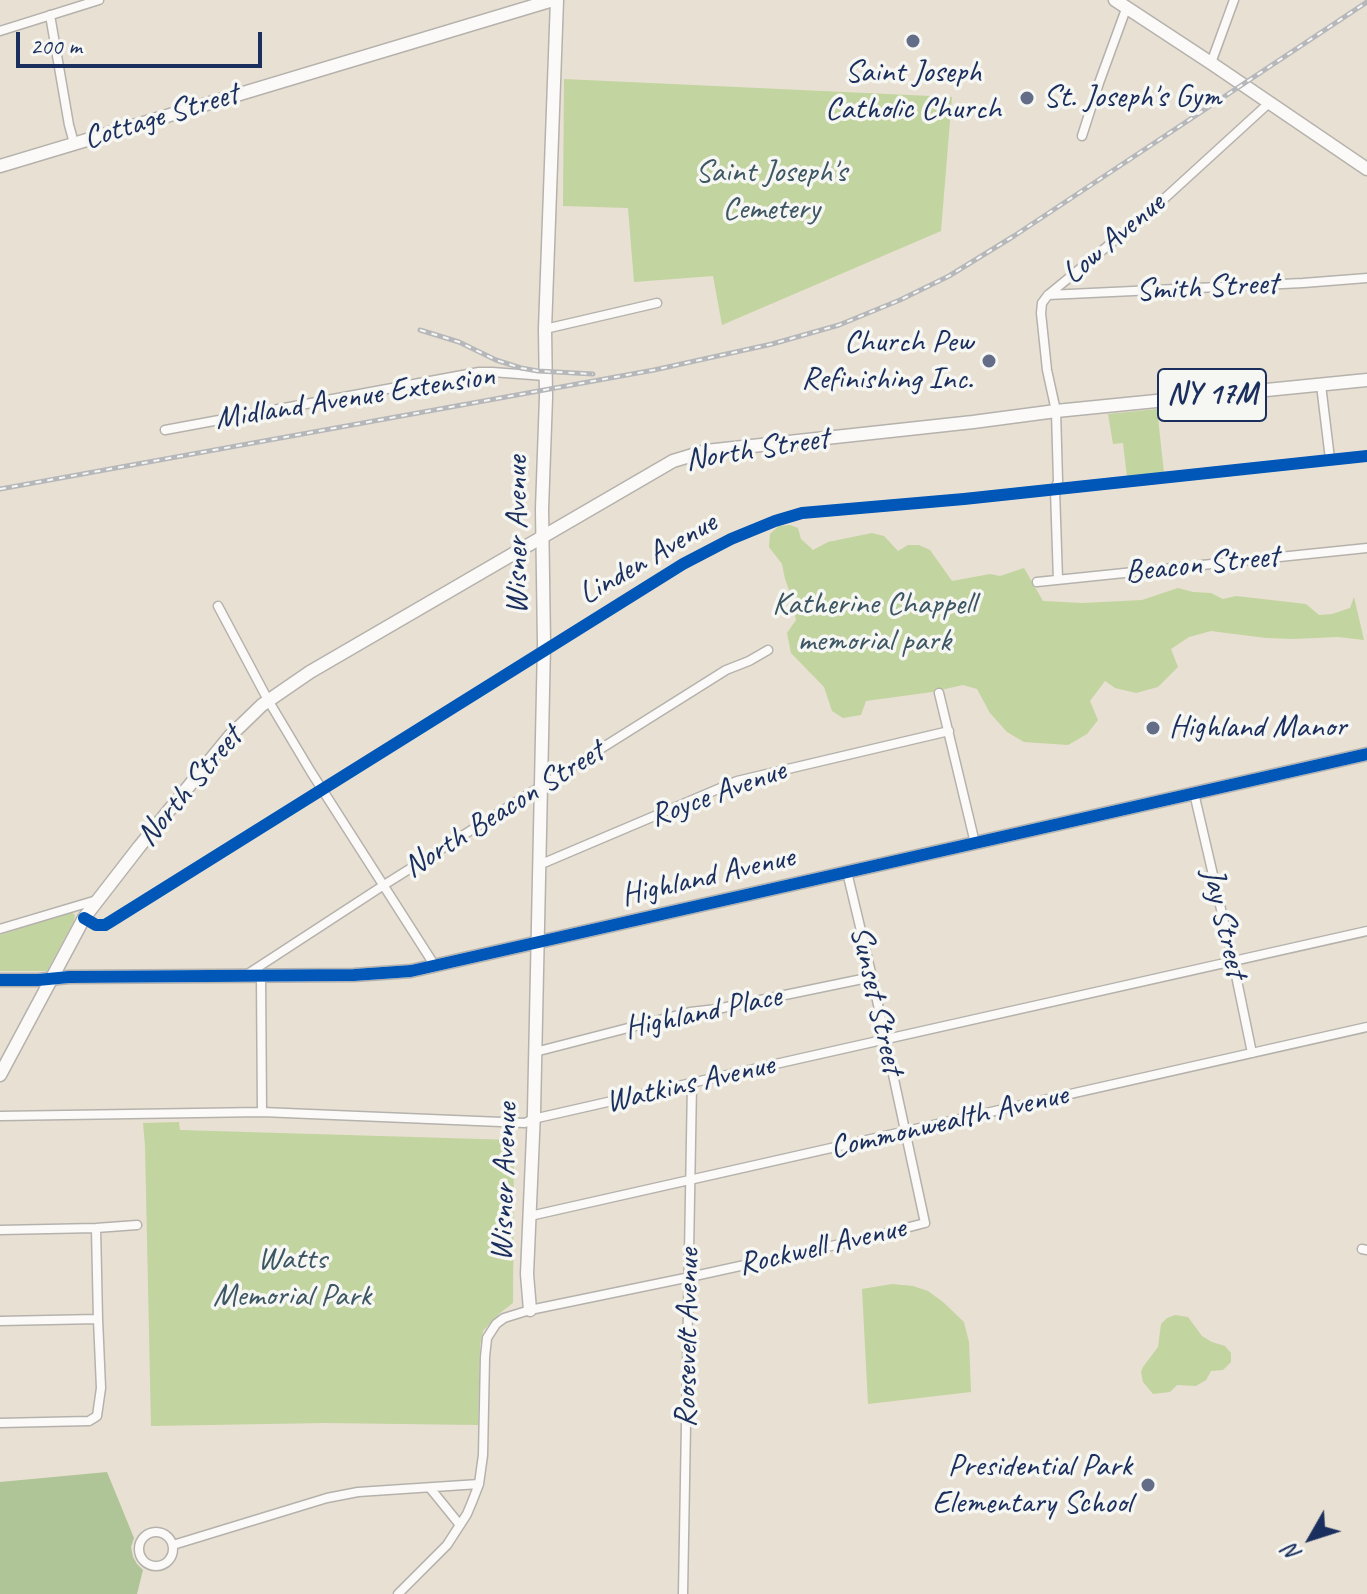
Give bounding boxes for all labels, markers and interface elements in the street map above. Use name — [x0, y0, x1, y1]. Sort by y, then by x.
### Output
scale bar — [20, 16, 266, 66]
text: 200 m — [30, 31, 82, 61]
marker: Saint Joseph Catholic Church — [904, 32, 922, 50]
place label: Saint Joseph Catholic Church — [825, 54, 1001, 129]
street label: Cottage Street — [79, 75, 243, 159]
place label: St. Joseph's Gym — [1043, 79, 1221, 117]
marker: St. Joseph's Gym — [1018, 89, 1036, 107]
park label: Saint Joseph's Cemetery — [695, 154, 847, 229]
street label: Low Avenue — [1055, 185, 1173, 293]
street label: Smith Street — [1135, 265, 1279, 311]
place label: Church Pew Refinishing Inc. — [801, 324, 973, 399]
marker: Church Pew Refinishing Inc. — [980, 352, 998, 370]
street label: Midland Avenue Extension — [213, 357, 497, 439]
road number: NY 17M — [1158, 369, 1266, 421]
street label: North Street — [683, 420, 831, 480]
street label: Wisner Avenue — [499, 456, 537, 614]
street label: Linden Avenue — [572, 504, 724, 614]
street label: Beacon Street — [1123, 538, 1281, 592]
park label: Katherine Chappell memorial park — [772, 586, 976, 661]
place label: Highland Manor — [1169, 709, 1346, 747]
street label: North Street — [129, 719, 251, 855]
marker: Highland Manor — [1144, 719, 1162, 737]
street label: North Beacon Street — [397, 733, 611, 887]
street label: Royce Avenue — [645, 752, 791, 836]
street label: Highland Avenue — [618, 838, 798, 916]
street label: Jay Street — [1193, 865, 1255, 981]
street label: Sunset Street — [840, 922, 912, 1078]
street label: Highland Place — [621, 978, 785, 1048]
street label: Watkins Avenue — [602, 1046, 778, 1122]
street label: Commonwealth Avenue — [826, 1076, 1072, 1168]
street label: Wisner Avenue — [483, 1102, 527, 1262]
street label: Rockwell Avenue — [735, 1209, 909, 1285]
park label: Watts Memorial Park — [213, 1241, 371, 1316]
street label: Roosevelt Avenue — [667, 1248, 709, 1428]
place label: Presidential Park Elementary School — [932, 1448, 1132, 1523]
marker: Presidential Park Elementary School — [1139, 1476, 1157, 1494]
north arrow — [1271, 1498, 1351, 1578]
text: N — [1277, 1539, 1308, 1567]

